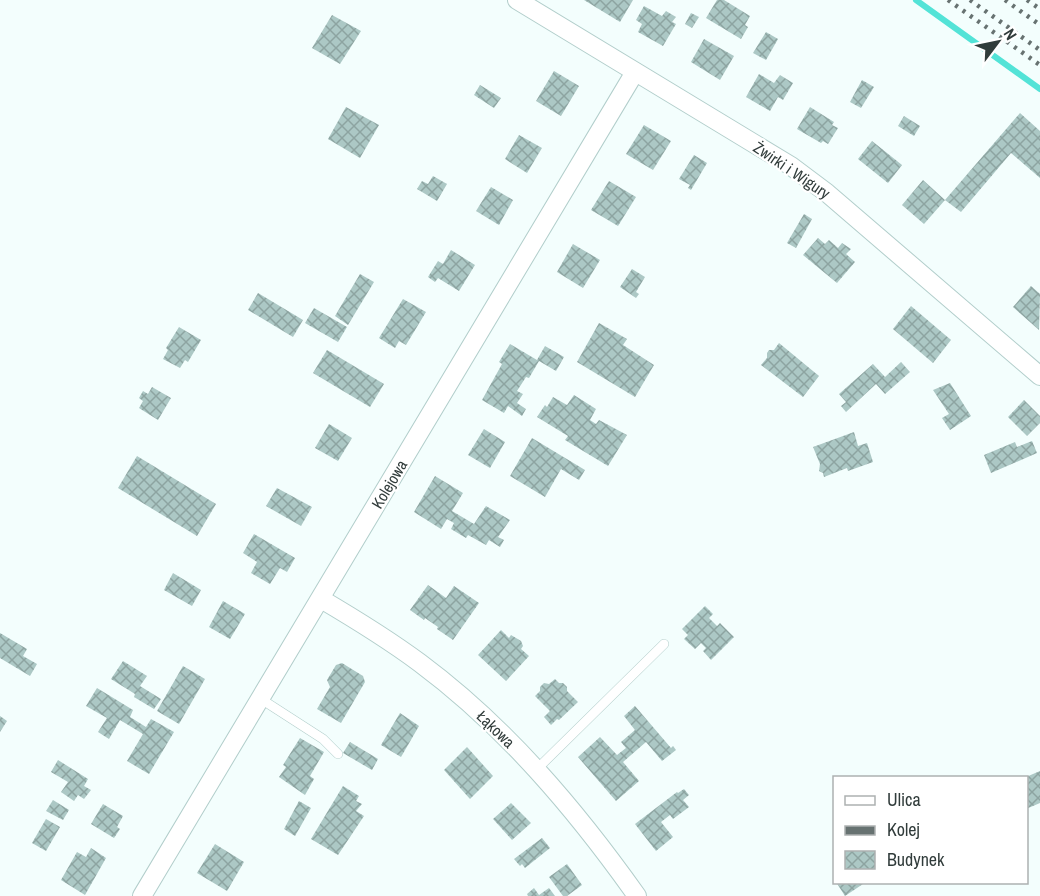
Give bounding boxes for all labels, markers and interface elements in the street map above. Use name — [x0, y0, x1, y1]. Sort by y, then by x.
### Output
north arrow — [968, 12, 1028, 72]
text: N — [999, 24, 1023, 44]
street label: Żwirki i Wigury — [749, 136, 835, 204]
street label: Kolejowa — [366, 455, 412, 512]
street label: Łąkowa — [472, 705, 520, 753]
legend — [833, 776, 1028, 884]
text: Ulica — [887, 787, 921, 812]
text: Kolej — [887, 817, 920, 842]
text: Budynek — [887, 847, 945, 872]

